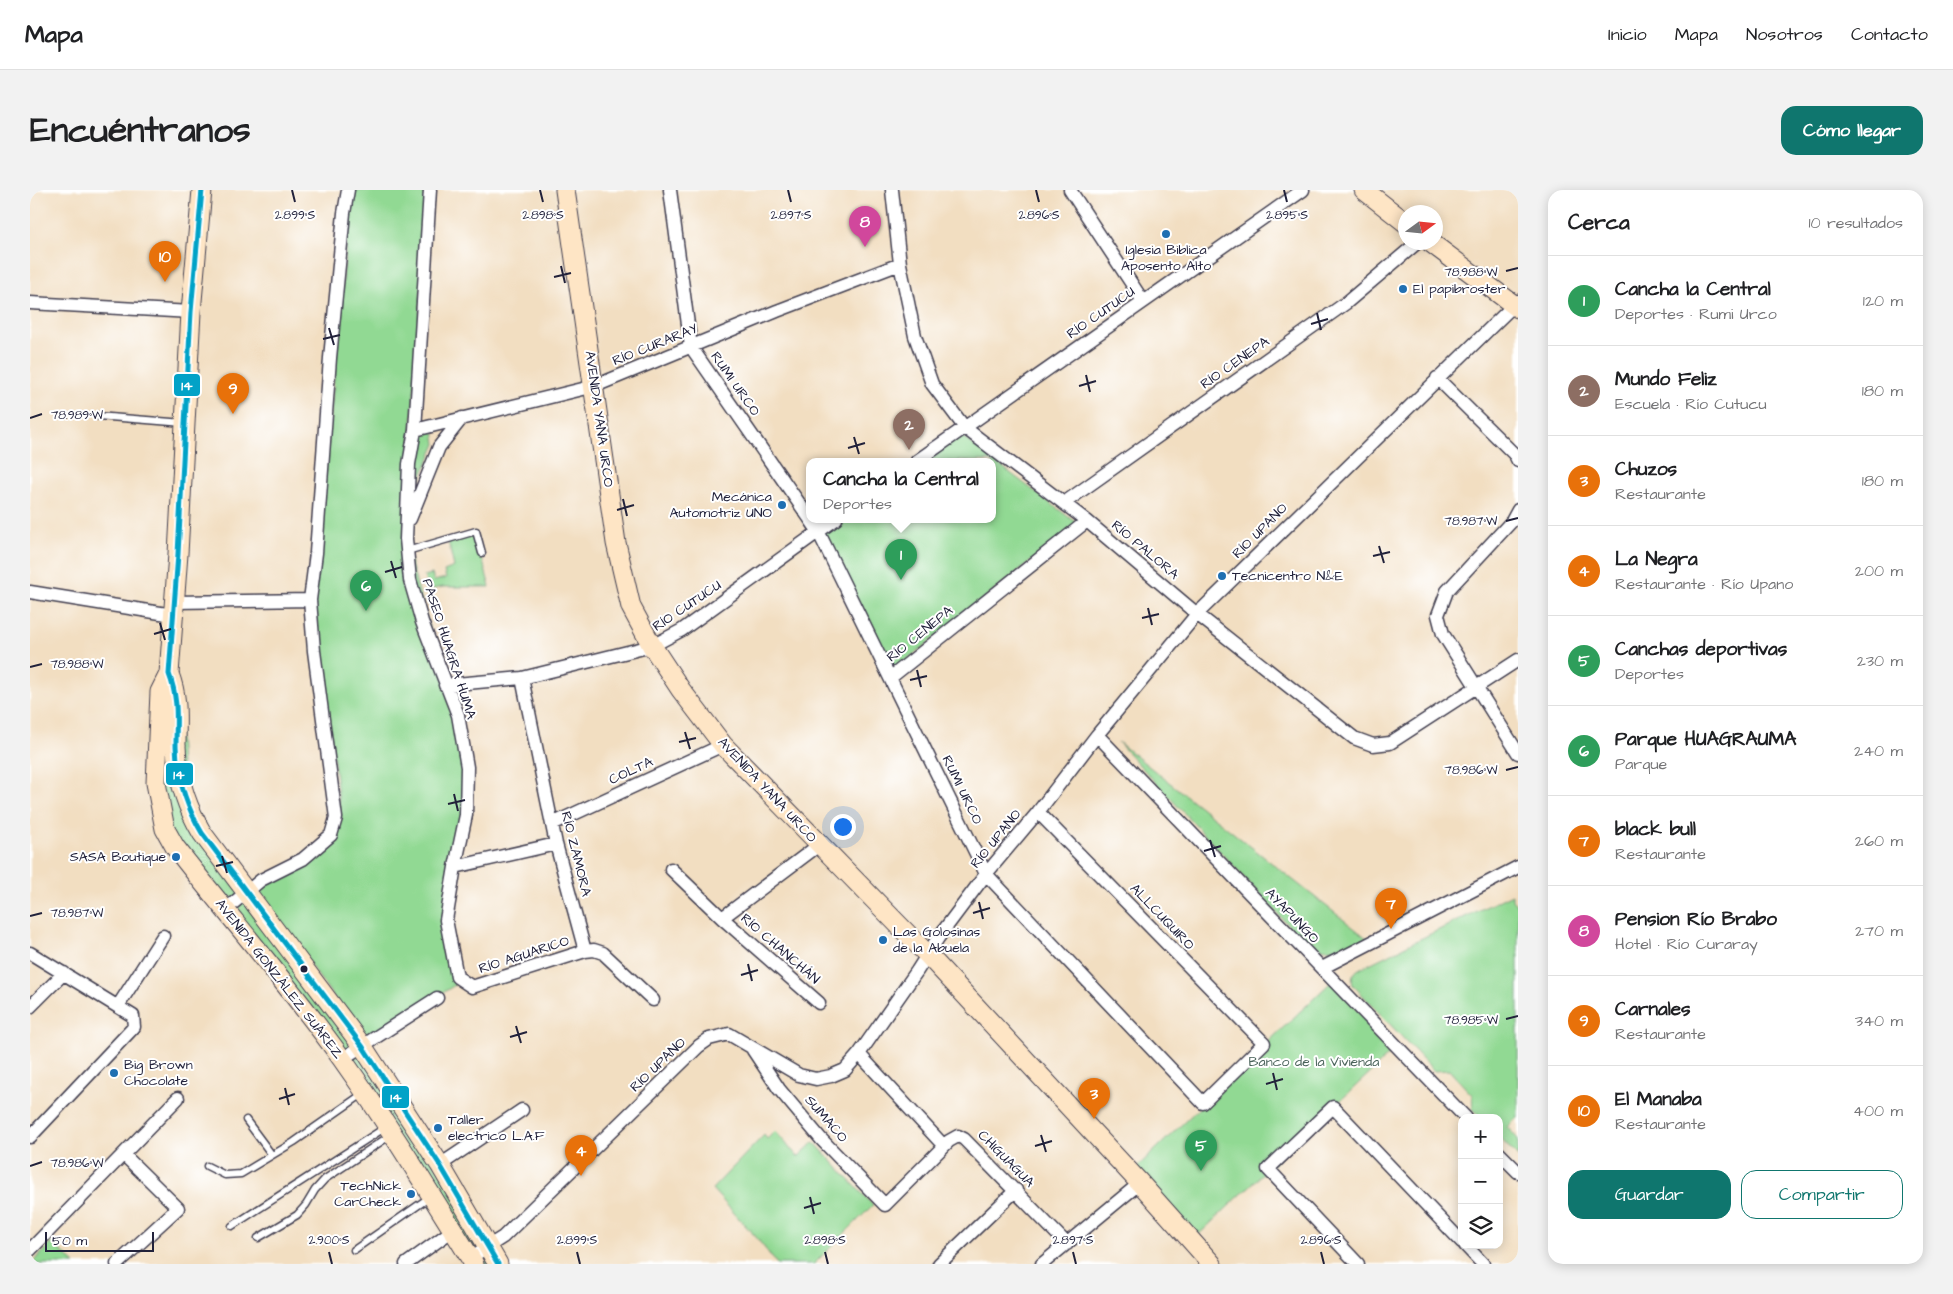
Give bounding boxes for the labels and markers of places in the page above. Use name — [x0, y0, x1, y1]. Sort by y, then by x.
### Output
pin: 8 — [849, 206, 881, 247]
marker: Iglesia Biblica Aposento Alto — [1160, 228, 1172, 240]
place label: Iglesia Biblica Aposento Alto — [1121, 240, 1211, 276]
pin: 10 — [149, 241, 181, 282]
place label: El papibroster — [1413, 279, 1506, 299]
marker: El papibroster — [1397, 283, 1409, 295]
pin: 9 — [217, 373, 249, 414]
pin: 2 — [893, 409, 925, 450]
place label: Mecánica Automotriz UNO — [670, 487, 772, 523]
marker: Mecánica Automotriz UNO — [776, 499, 788, 511]
pin: 1 — [885, 539, 917, 580]
place label: Tecnicentro N&E — [1232, 566, 1344, 586]
pin: 6 — [350, 570, 382, 611]
marker: Tecnicentro N&E — [1216, 570, 1228, 582]
place label: SASA Boutique — [70, 847, 166, 867]
marker: SASA Boutique — [170, 851, 182, 863]
pin: 7 — [1375, 888, 1407, 929]
place label: Las Golosinas de la Abuela — [893, 922, 980, 958]
marker: Las Golosinas de la Abuela — [877, 934, 889, 946]
unlabelled marker — [299, 964, 309, 974]
place label: Big Brown Chocolate — [124, 1055, 193, 1091]
marker: Big Brown Chocolate — [108, 1067, 120, 1079]
pin: 3 — [1078, 1078, 1110, 1119]
place label: Taller electrico L.A.F — [448, 1110, 545, 1146]
marker: Taller electrico L.A.F — [432, 1122, 444, 1134]
pin: 5 — [1185, 1130, 1217, 1171]
pin: 4 — [565, 1135, 597, 1176]
place label: TechNick CarCheck — [334, 1176, 401, 1212]
marker: TechNick CarCheck — [405, 1188, 417, 1200]

